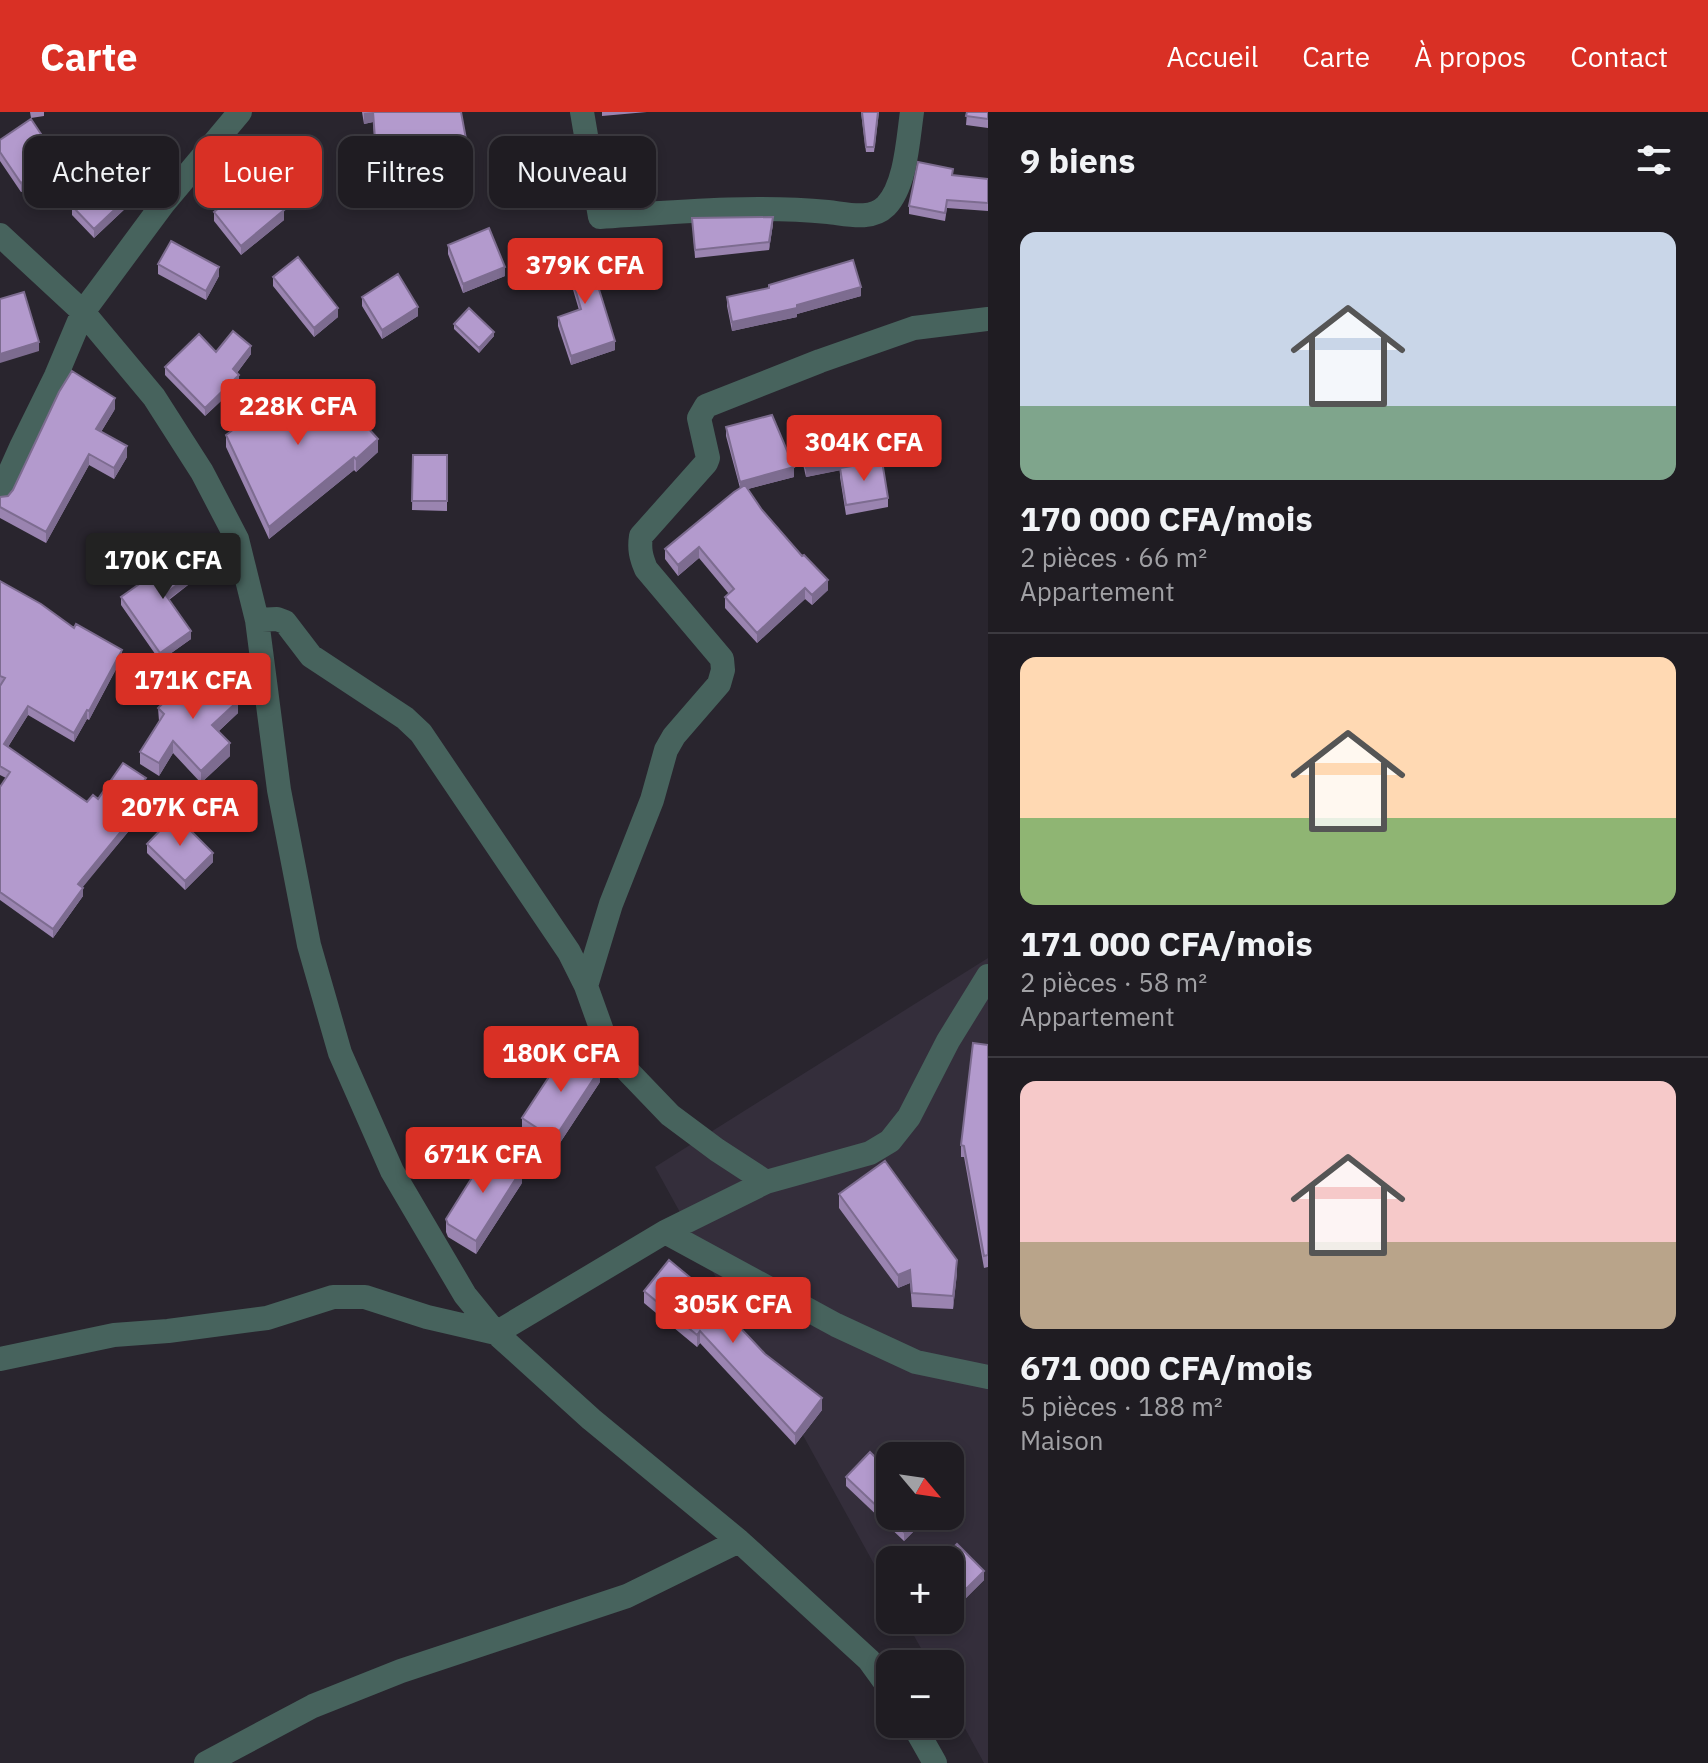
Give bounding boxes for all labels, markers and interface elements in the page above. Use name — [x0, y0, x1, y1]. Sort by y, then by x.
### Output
text: Carte — [40, 32, 138, 81]
text: Accueil — [1166, 38, 1258, 75]
text: Carte — [1302, 38, 1370, 75]
text: À propos — [1414, 38, 1526, 75]
text: Contact — [1570, 38, 1668, 75]
chip: Acheter — [24, 136, 179, 208]
chip: Louer — [195, 136, 322, 208]
chip: Filtres — [338, 136, 473, 208]
chip: Nouveau — [489, 136, 656, 208]
text: 9 biens — [1020, 138, 1135, 182]
icon: filters — [1632, 138, 1676, 182]
pin: 379K CFA — [502, 238, 668, 306]
text: 379K CFA — [526, 247, 644, 281]
icon: home — [1276, 284, 1420, 428]
pin: 228K CFA — [215, 379, 381, 447]
text: 228K CFA — [239, 388, 357, 422]
pin: 304K CFA — [781, 415, 947, 483]
text: 304K CFA — [805, 424, 923, 458]
text: 170 000 CFA/mois — [1020, 496, 1313, 540]
pin: 170K CFA — [80, 533, 246, 601]
text: 2 pièces · 66 m² — [1020, 540, 1207, 574]
text: 170K CFA — [104, 542, 222, 576]
text: Appartement — [1020, 574, 1175, 608]
pin: 171K CFA — [110, 653, 276, 721]
text: 171K CFA — [134, 662, 252, 696]
icon: home — [1276, 709, 1420, 853]
pin: 207K CFA — [97, 780, 263, 848]
text: 207K CFA — [121, 789, 239, 823]
text: 171 000 CFA/mois — [1020, 921, 1313, 965]
text: 2 pièces · 58 m² — [1020, 965, 1207, 999]
text: Appartement — [1020, 999, 1175, 1033]
pin: 180K CFA — [478, 1026, 644, 1094]
text: 180K CFA — [502, 1035, 620, 1069]
pin: 671K CFA — [400, 1127, 566, 1195]
icon: home — [1276, 1133, 1420, 1277]
text: 671K CFA — [424, 1136, 542, 1170]
pin: 305K CFA — [650, 1277, 816, 1345]
text: 305K CFA — [674, 1286, 792, 1320]
text: 671 000 CFA/mois — [1020, 1345, 1313, 1389]
text: 5 pièces · 188 m² — [1020, 1389, 1223, 1423]
text: Maison — [1020, 1423, 1104, 1457]
north arrow — [876, 1442, 964, 1530]
map controls — [876, 1442, 964, 1738]
button: + — [876, 1546, 964, 1634]
button: − — [876, 1650, 964, 1738]

